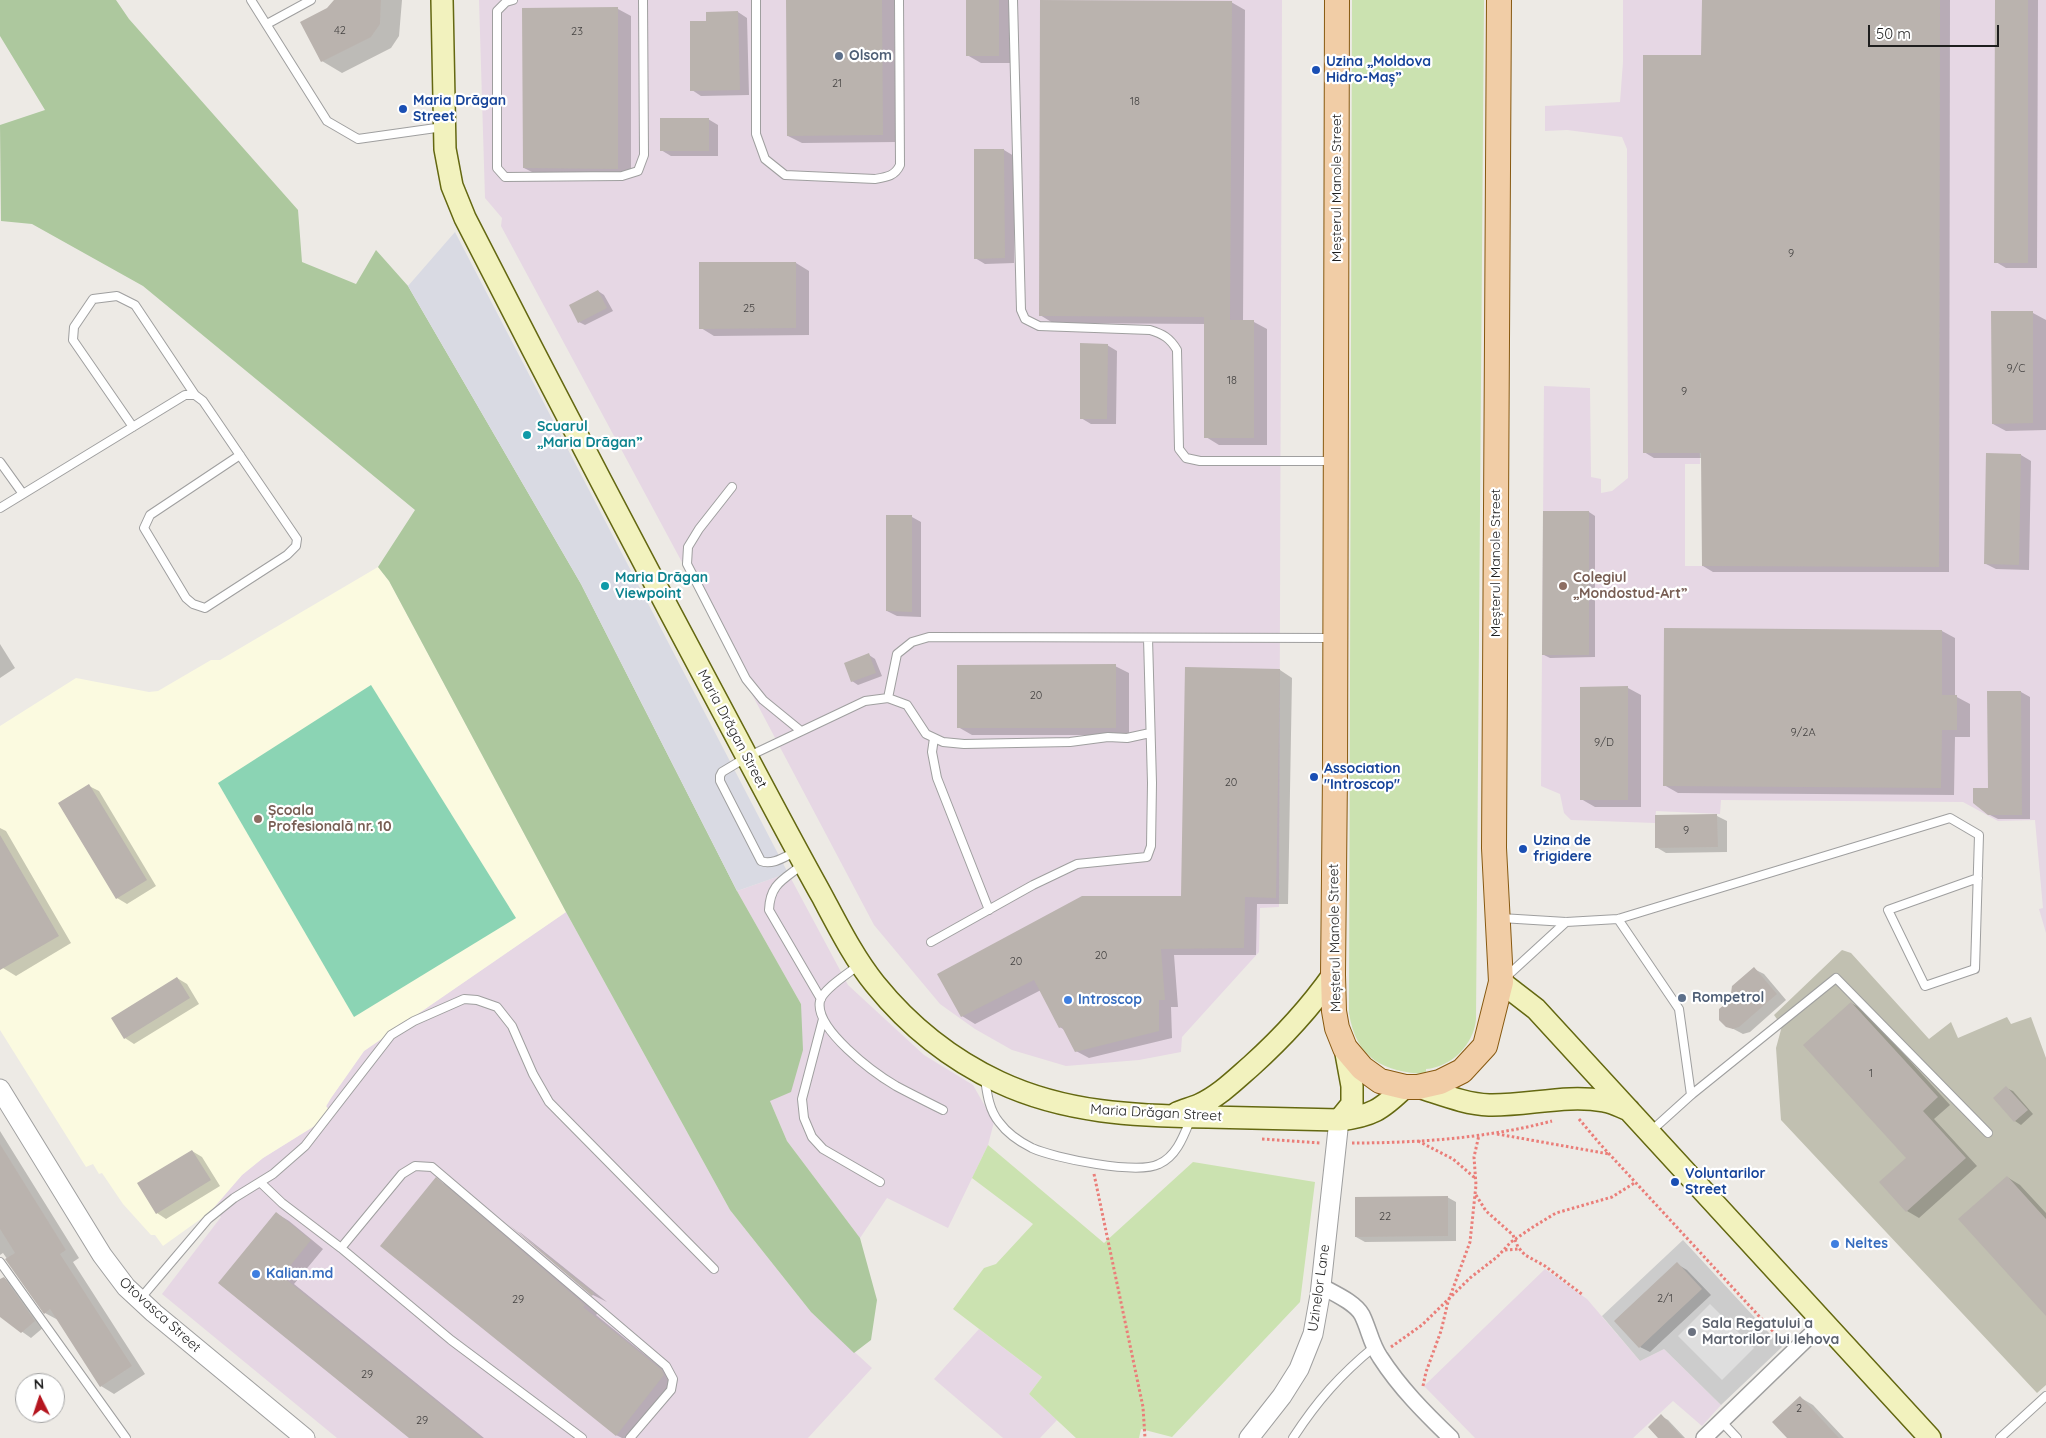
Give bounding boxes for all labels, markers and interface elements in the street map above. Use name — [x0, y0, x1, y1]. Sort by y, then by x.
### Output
scale bar — [1871, 15, 2002, 47]
house number: 42 — [334, 24, 346, 38]
text: 50 m — [1876, 24, 1911, 43]
house number: 23 — [571, 25, 583, 39]
place label: Olsom — [849, 48, 892, 64]
marker: Olsom — [833, 50, 845, 62]
place label: Uzina „Moldova Hidro-Maș” — [1326, 54, 1431, 86]
marker: Uzina „Moldova Hidro-Maș” — [1310, 64, 1322, 76]
house number: 21 — [832, 77, 842, 91]
place label: Maria Drăgan Street — [413, 93, 506, 125]
house number: 18 — [1130, 95, 1140, 109]
marker: Maria Drăgan Street — [397, 103, 409, 115]
street label: Meșterul Manole Street — [1329, 114, 1345, 262]
house number: 9 — [1788, 247, 1794, 261]
house number: 25 — [743, 302, 755, 316]
house number: 9/C — [2006, 362, 2026, 376]
house number: 18 — [1227, 374, 1237, 388]
house number: 9 — [1681, 385, 1687, 399]
place label: Scuarul „Maria Drăgan” — [537, 419, 643, 452]
marker: Scuarul „Maria Drăgan” — [521, 429, 533, 441]
street label: Meșterul Manole Street — [1488, 489, 1504, 637]
place label: Maria Drăgan Viewpoint — [615, 570, 708, 602]
place label: Colegiul „Mondostud-Art” — [1573, 570, 1687, 602]
marker: Maria Drăgan Viewpoint — [599, 580, 611, 592]
marker: Colegiul „Mondostud-Art” — [1557, 580, 1569, 592]
street label: Maria Drăgan Street — [694, 667, 770, 791]
house number: 20 — [1030, 689, 1042, 703]
house number: 9/2A — [1790, 726, 1816, 740]
house number: 9/D — [1594, 736, 1614, 750]
place label: Association "Introscop" — [1324, 761, 1401, 794]
marker: Association "Introscop" — [1308, 771, 1320, 783]
house number: 20 — [1225, 776, 1237, 790]
place label: Școala Profesională nr. 10 — [268, 803, 392, 836]
marker: Școala Profesională nr. 10 — [252, 813, 264, 825]
house number: 9 — [1683, 824, 1689, 838]
place label: Uzina de frigidere — [1533, 833, 1592, 866]
marker: Uzina de frigidere — [1517, 843, 1529, 855]
street label: Meșterul Manole Street — [1325, 864, 1345, 1012]
house number: 20 — [1095, 949, 1107, 963]
house number: 20 — [1010, 955, 1022, 969]
place label: Rompetrol — [1692, 990, 1764, 1006]
place label: Introscop — [1078, 992, 1142, 1008]
marker: Rompetrol — [1676, 992, 1688, 1004]
marker: Introscop — [1062, 994, 1074, 1006]
house number: 1 — [1869, 1067, 1873, 1081]
street label: Maria Drăgan Street — [1090, 1101, 1222, 1125]
place label: Voluntarilor Street — [1685, 1166, 1766, 1198]
marker: Voluntarilor Street — [1669, 1176, 1681, 1188]
house number: 22 — [1379, 1210, 1391, 1224]
place label: Neltes — [1845, 1236, 1888, 1252]
marker: Neltes — [1829, 1238, 1841, 1250]
street label: Uzinelor Lane — [1305, 1243, 1333, 1333]
place label: Kalian.md — [266, 1266, 333, 1282]
marker: Kalian.md — [250, 1268, 262, 1280]
street label: Otovasca Street — [116, 1274, 204, 1356]
house number: 2/1 — [1657, 1292, 1673, 1306]
house number: 29 — [512, 1293, 524, 1307]
place label: Sala Regatului a Martorilor lui Iehova — [1702, 1316, 1839, 1348]
marker: Sala Regatului a Martorilor lui Iehova — [1686, 1326, 1698, 1338]
house number: 29 — [361, 1368, 373, 1382]
north arrow — [15, 1373, 65, 1423]
text: N — [33, 1375, 45, 1393]
house number: 2 — [1796, 1402, 1802, 1416]
house number: 29 — [416, 1414, 428, 1428]

